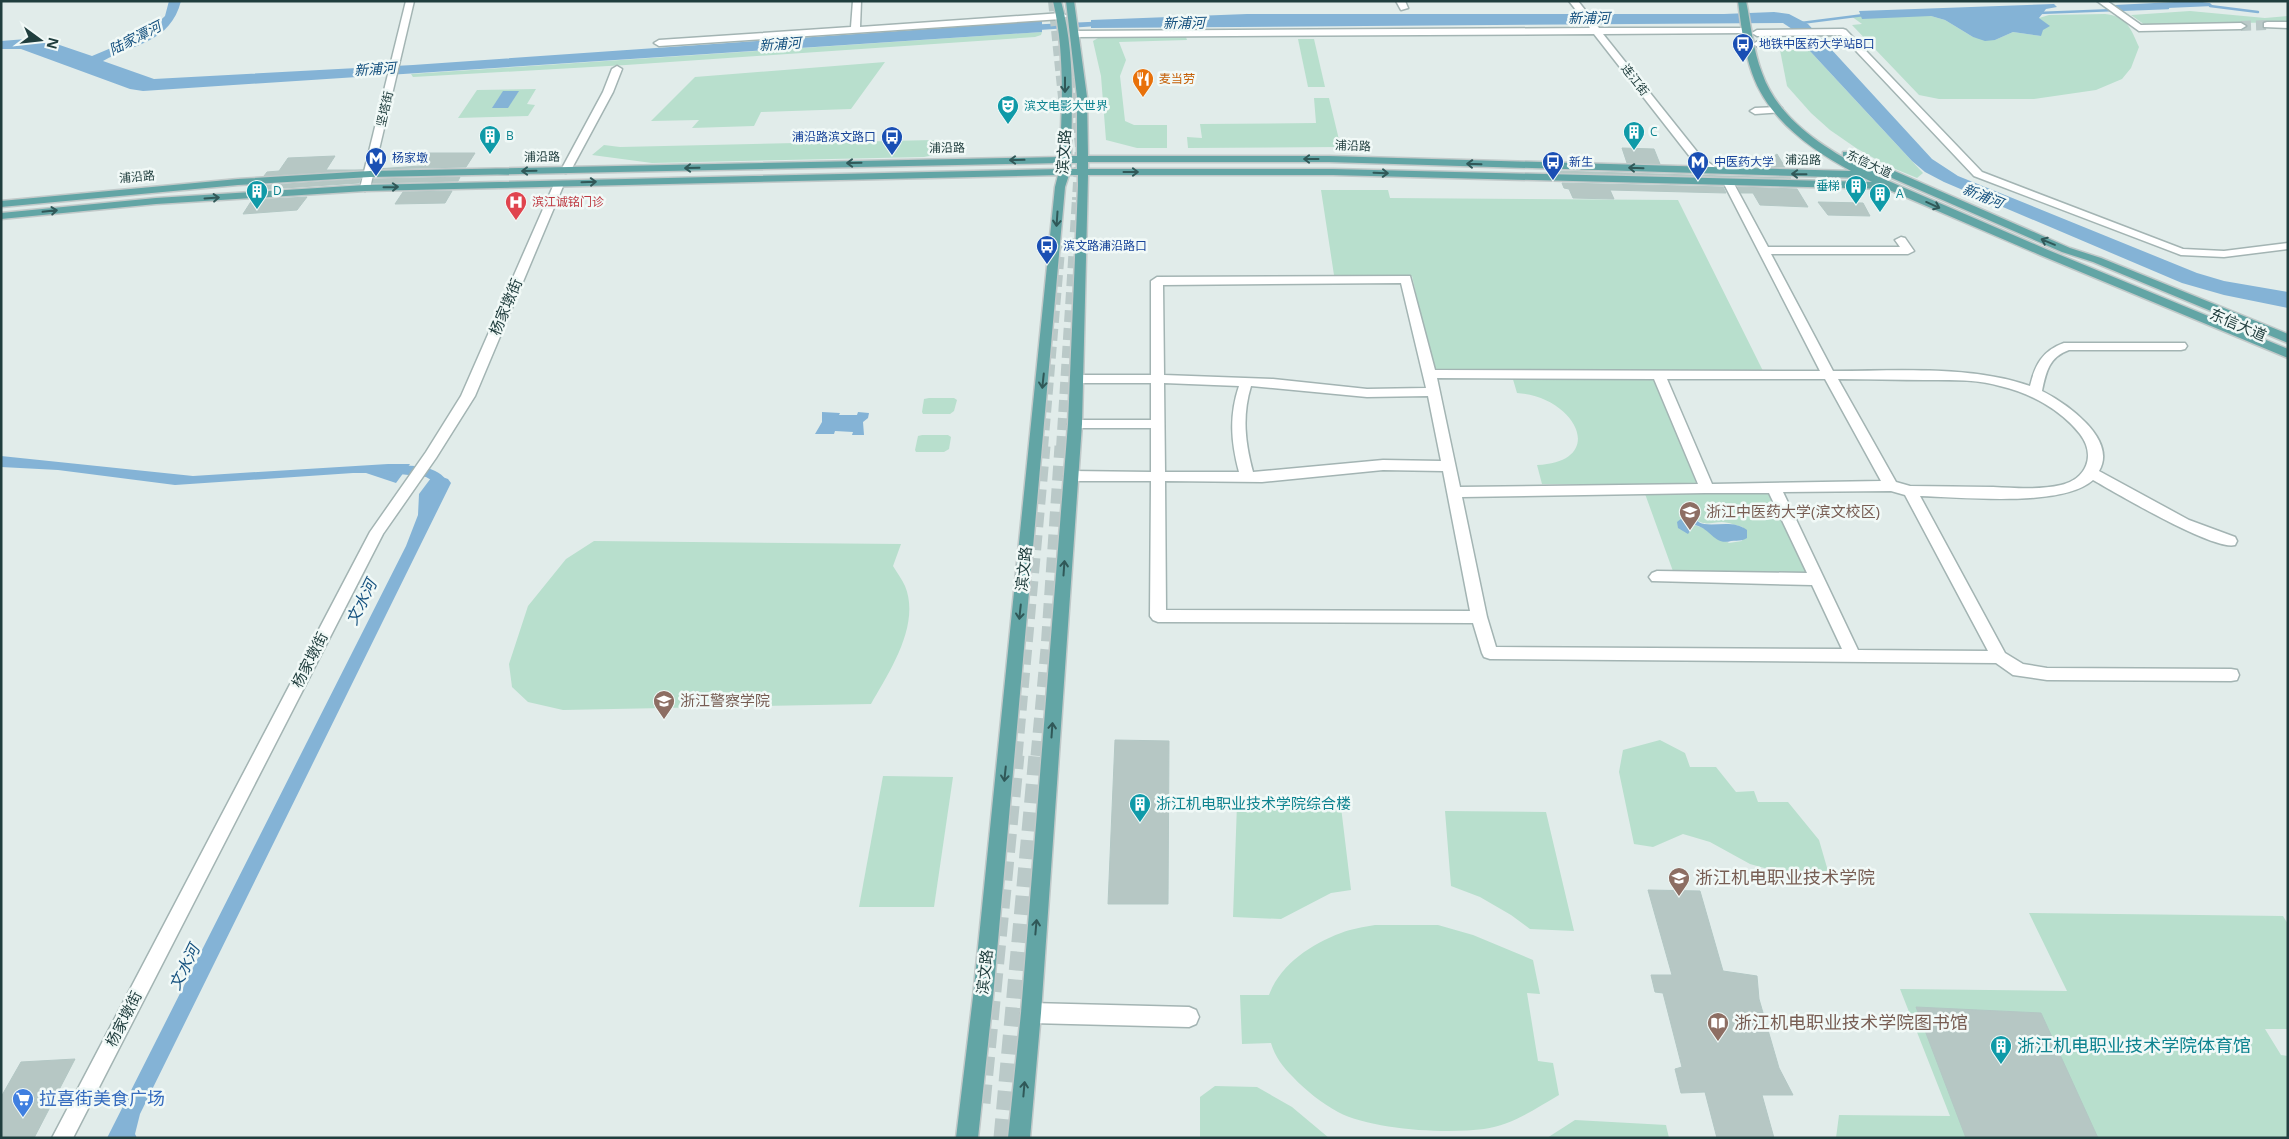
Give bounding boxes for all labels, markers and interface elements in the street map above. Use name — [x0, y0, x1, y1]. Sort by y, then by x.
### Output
water label: 新浦河 — [1568, 8, 1613, 27]
water label: 新浦河 — [1163, 13, 1208, 32]
north arrow — [15, 15, 65, 65]
water label: 陆家潭河 — [106, 15, 167, 59]
water label: 新浦河 — [758, 32, 805, 54]
bus stop icon: 地铁中医药大学站B口 — [1731, 32, 1755, 63]
place label: 地铁中医药大学站B口 — [1759, 35, 1875, 52]
text: N — [42, 36, 64, 51]
water label: 新浦河 — [353, 57, 400, 79]
street label: 连江街 — [1618, 60, 1653, 99]
restaurant icon: 麦当劳 — [1131, 67, 1155, 98]
place label: 麦当劳 — [1159, 70, 1195, 87]
one-way arrow — [1060, 77, 1070, 93]
street label: 坚塔街 — [372, 89, 397, 128]
theatre icon: 滨文电影大世界 — [996, 94, 1020, 125]
place label: 滨文电影大世界 — [1024, 97, 1108, 114]
building icon: C — [1622, 120, 1646, 151]
place label: C — [1650, 123, 1658, 140]
building icon: B — [478, 124, 502, 155]
bus stop icon: 浦沿路滨文路口 — [880, 125, 904, 156]
place label: B — [506, 127, 514, 144]
place label: 浦沿路滨文路口 — [792, 128, 876, 145]
street label: 滨文路 — [1051, 129, 1075, 175]
street label: 浦沿路 — [1335, 136, 1371, 155]
street label: 浦沿路 — [929, 139, 965, 156]
metro station icon: 杨家墩 — [364, 146, 388, 177]
street label: 东信大道 — [1844, 146, 1895, 181]
street label: 浦沿路 — [524, 148, 560, 165]
place label: 杨家墩 — [392, 149, 428, 166]
bus stop icon: 新生 — [1541, 150, 1565, 181]
metro station icon: 中医药大学 — [1686, 150, 1710, 181]
street label: 浦沿路 — [1785, 151, 1821, 168]
place label: 新生 — [1569, 153, 1593, 170]
place label: 中医药大学 — [1714, 153, 1774, 170]
one-way arrow — [1304, 154, 1320, 164]
one-way arrow — [1009, 156, 1025, 165]
one-way arrow — [846, 158, 862, 168]
one-way arrow — [1466, 159, 1482, 169]
one-way arrow — [684, 163, 700, 172]
one-way arrow — [1628, 164, 1644, 173]
street label: 浦沿路 — [118, 166, 156, 187]
one-way arrow — [522, 166, 538, 176]
one-way arrow — [1123, 167, 1139, 177]
one-way arrow — [1373, 168, 1389, 178]
one-way arrow — [1791, 169, 1807, 178]
building icon: 垂梯 — [1844, 174, 1868, 205]
place label: 垂梯 — [1816, 177, 1840, 194]
one-way arrow — [581, 178, 597, 187]
building icon: D — [245, 179, 269, 210]
water label: 新浦河 — [1960, 179, 2009, 213]
place label: D — [273, 182, 282, 199]
building icon: A — [1868, 182, 1892, 213]
one-way arrow — [383, 183, 399, 192]
place label: A — [1896, 185, 1904, 202]
hospital icon: 滨江诚铭门诊 — [504, 190, 528, 221]
one-way arrow — [203, 193, 219, 202]
place label: 滨江诚铭门诊 — [532, 193, 604, 210]
one-way arrow — [1925, 201, 1940, 211]
one-way arrow — [41, 206, 57, 216]
one-way arrow — [1053, 211, 1062, 227]
bus stop icon: 滨文路浦沿路口 — [1035, 234, 1059, 265]
place label: 滨文路浦沿路口 — [1063, 237, 1147, 254]
one-way arrow — [2041, 237, 2056, 247]
street label: 杨家墩街 — [484, 275, 526, 338]
street label: 东信大道 — [2207, 303, 2270, 345]
one-way arrow — [1038, 372, 1047, 388]
school or university icon: 浙江中医药大学(滨文校区) — [1678, 500, 1702, 531]
place label: 浙江中医药大学(滨文校区) — [1706, 501, 1880, 521]
street label: 滨文路 — [1011, 545, 1035, 592]
one-way arrow — [1059, 561, 1069, 577]
water label: 文水河 — [341, 573, 383, 628]
one-way arrow — [1015, 604, 1025, 620]
street label: 杨家墩街 — [287, 628, 332, 691]
school or university icon: 浙江警察学院 — [652, 689, 676, 720]
place label: 浙江警察学院 — [680, 690, 770, 710]
one-way arrow — [1047, 723, 1056, 739]
one-way arrow — [1000, 766, 1009, 782]
building icon: 浙江机电职业技术学院综合楼 — [1128, 792, 1152, 823]
place label: 浙江机电职业技术学院综合楼 — [1156, 793, 1351, 813]
place label: 浙江机电职业技术学院 — [1695, 865, 1875, 889]
school or university icon: 浙江机电职业技术学院 — [1667, 866, 1691, 897]
one-way arrow — [1032, 920, 1041, 936]
water label: 文水河 — [164, 938, 206, 993]
street label: 滨文路 — [972, 948, 996, 995]
street label: 杨家墩街 — [101, 987, 146, 1050]
place label: 浙江机电职业技术学院图书馆 — [1734, 1010, 1968, 1034]
library icon: 浙江机电职业技术学院图书馆 — [1706, 1011, 1730, 1042]
place label: 浙江机电职业技术学院体育馆 — [2017, 1033, 2251, 1057]
building icon: 浙江机电职业技术学院体育馆 — [1989, 1034, 2013, 1065]
one-way arrow — [1019, 1082, 1029, 1098]
place label: 拉喜街美食广场 — [39, 1086, 165, 1110]
supermarket icon: 拉喜街美食广场 — [11, 1087, 35, 1118]

